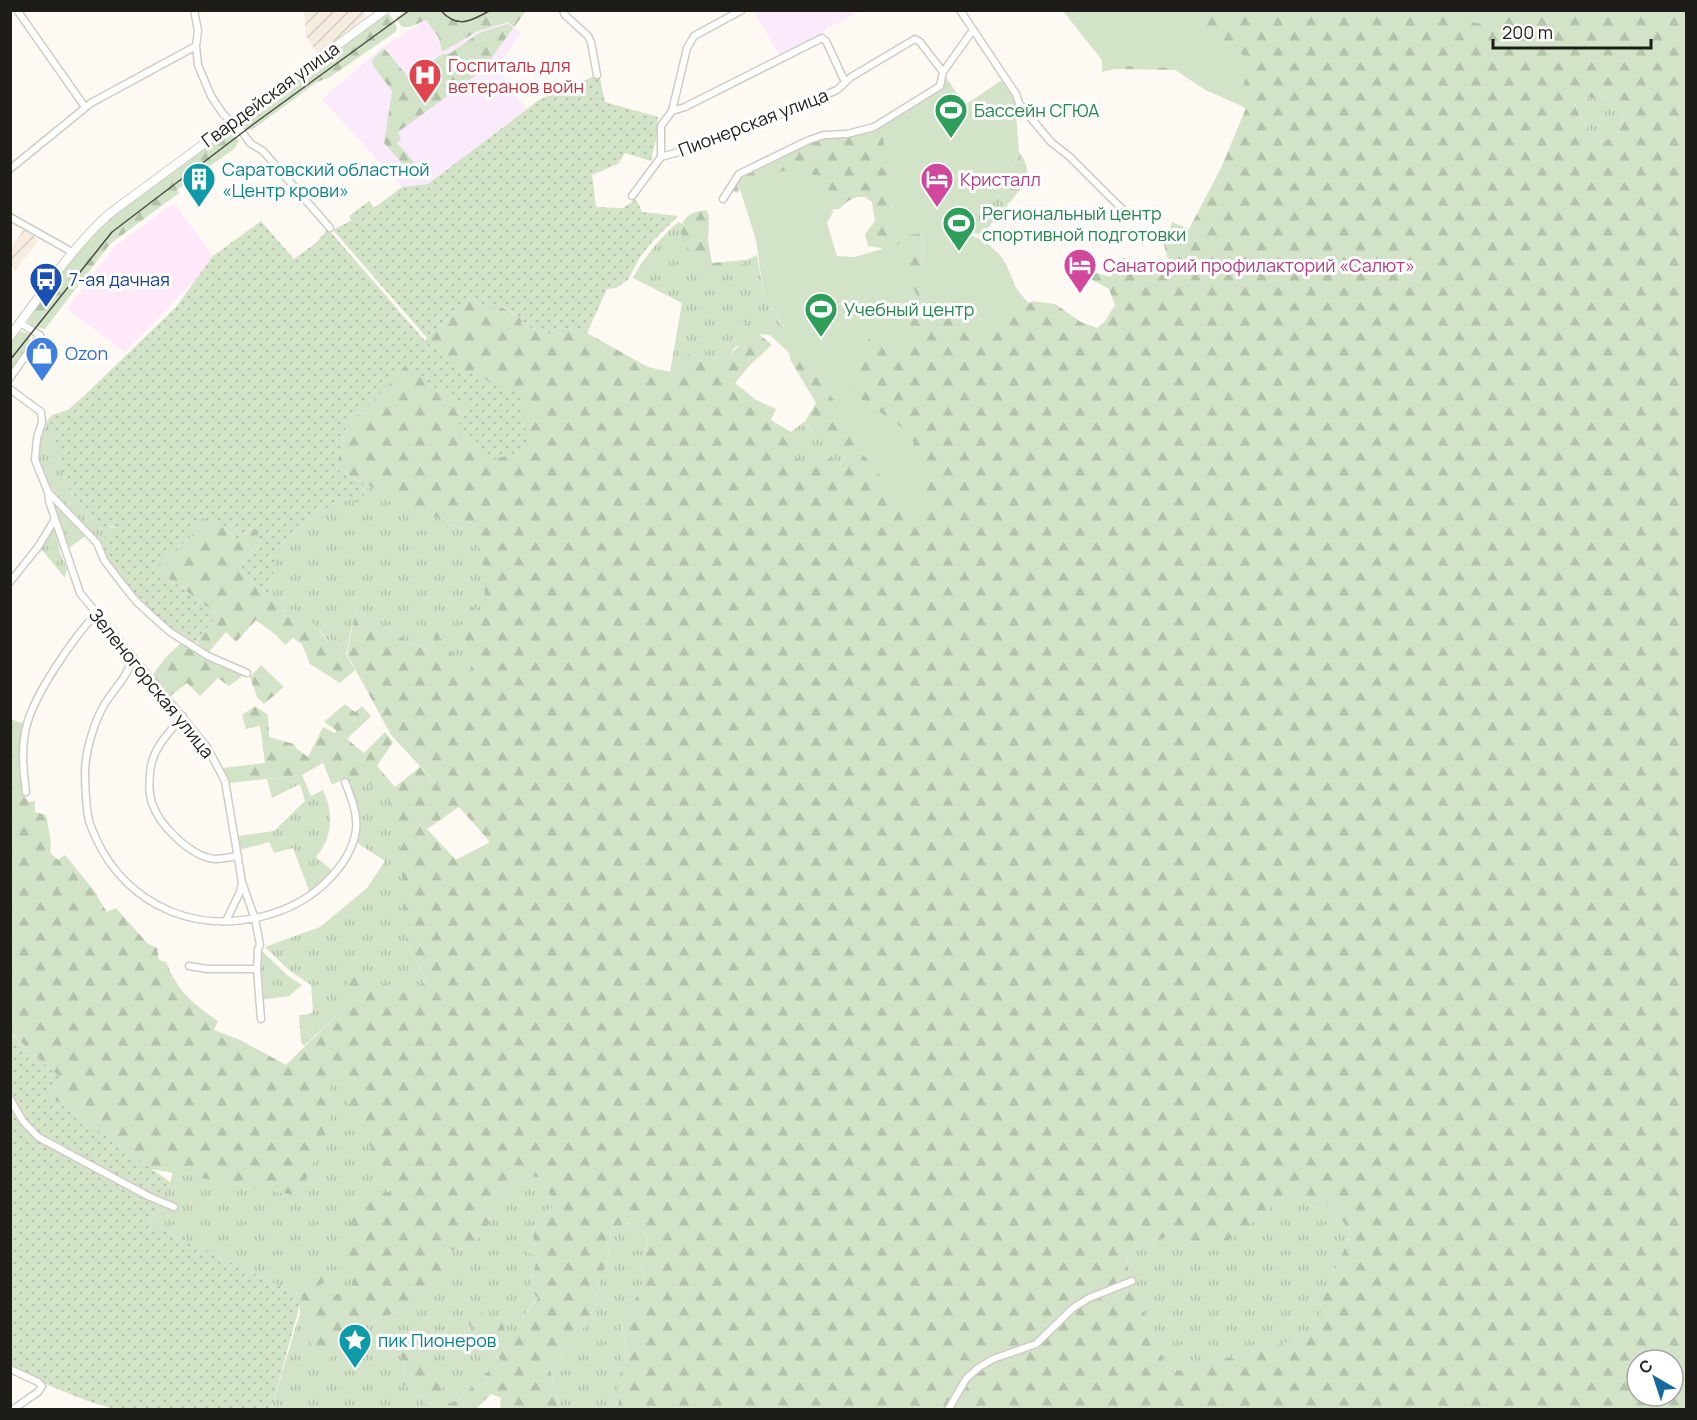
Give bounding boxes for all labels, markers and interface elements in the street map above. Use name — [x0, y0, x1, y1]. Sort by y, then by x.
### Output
scale bar — [1493, 12, 1650, 50]
text: 200 m — [1502, 20, 1553, 44]
street label: Гвардейская улица — [196, 36, 344, 152]
place label: Госпиталь для ветеранов войн — [448, 53, 584, 98]
hospital icon: Госпиталь для ветеранов войн — [407, 57, 443, 104]
street label: Пионерская улица — [675, 82, 831, 162]
sports icon: Бассейн СГЮА — [933, 92, 969, 139]
place label: Бассейн СГЮА — [974, 98, 1100, 122]
place label: Саратовский областной «Центр крови» — [222, 157, 430, 202]
building icon: Саратовский областной «Центр крови» — [181, 161, 217, 208]
hotel icon: Кристалл — [919, 161, 955, 208]
place label: Кристалл — [960, 167, 1041, 191]
place label: Региональный центр спортивной подготовки — [982, 201, 1186, 246]
sports icon: Региональный центр спортивной подготовки — [941, 205, 977, 252]
hotel icon: Санаторий профилакторий «Салют» — [1062, 247, 1098, 294]
place label: Санаторий профилакторий «Салют» — [1103, 253, 1415, 277]
bus stop icon: 7-ая дачная — [28, 261, 64, 308]
place label: 7-ая дачная — [69, 267, 170, 291]
sports icon: Учебный центр — [803, 291, 839, 338]
place label: Учебный центр — [844, 297, 974, 321]
shop icon: Ozon — [24, 335, 60, 382]
place label: Ozon — [65, 341, 108, 365]
street label: Зеленогорская улица — [84, 603, 220, 763]
place icon: пик Пионеров — [337, 1322, 373, 1369]
place label: пик Пионеров — [378, 1328, 497, 1352]
north arrow — [1625, 1348, 1685, 1408]
text: С — [1634, 1354, 1657, 1379]

